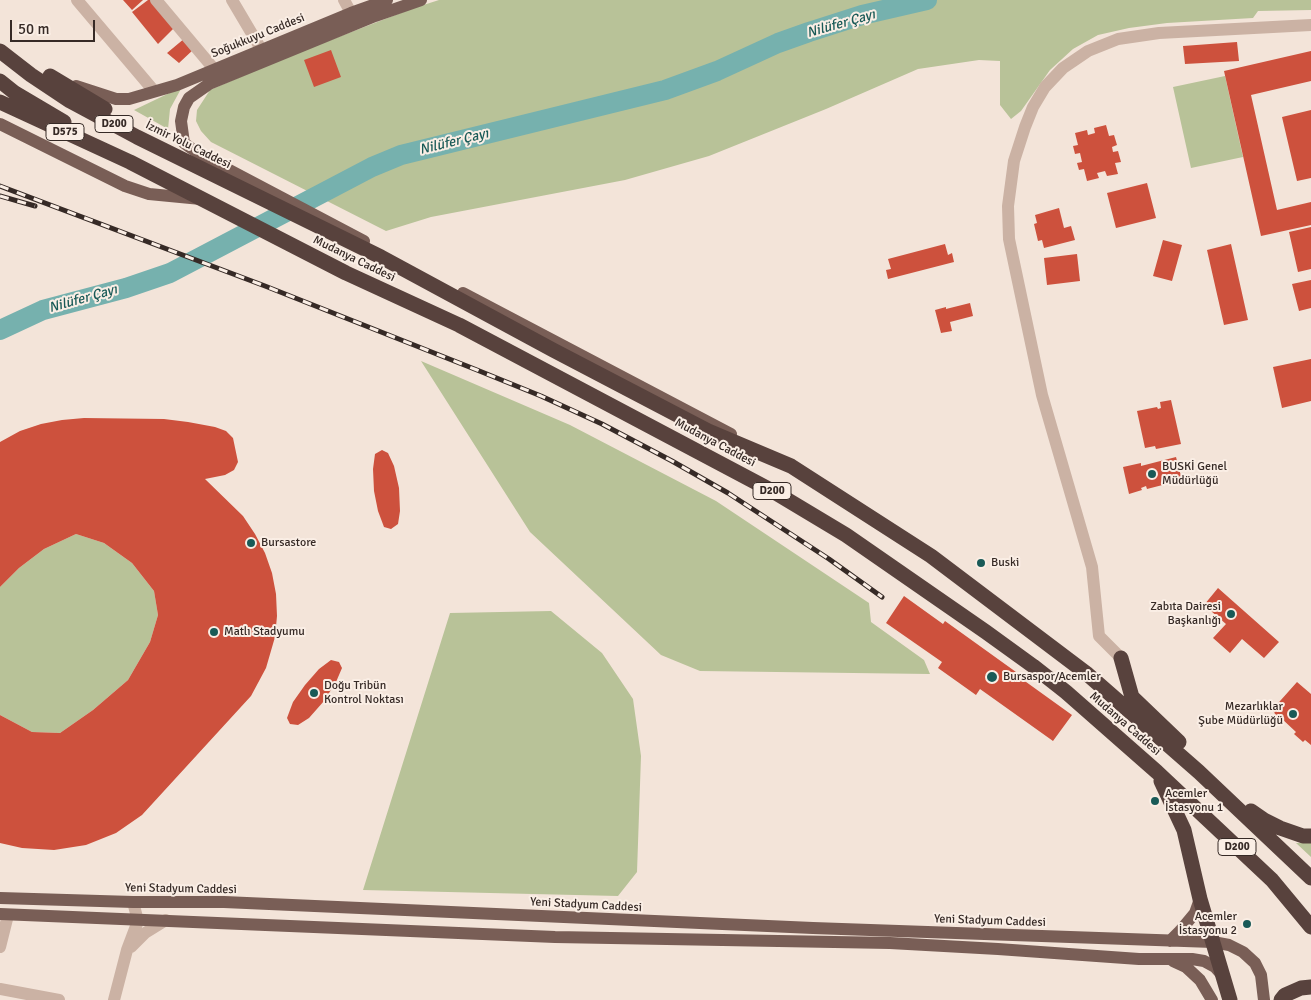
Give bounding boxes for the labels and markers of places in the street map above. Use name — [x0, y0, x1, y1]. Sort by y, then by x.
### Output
place label: BUSKİ Genel Müdürlüğü — [1162, 460, 1227, 488]
marker: BUSKİ Genel Müdürlüğü — [1146, 468, 1158, 480]
place label: Bursastore — [261, 536, 316, 550]
marker: Bursastore — [245, 537, 257, 549]
place label: Buski — [991, 556, 1019, 570]
marker: Buski — [975, 557, 987, 569]
place label: Zabıta Dairesi Başkanlığı — [1150, 600, 1221, 628]
marker: Zabıta Dairesi Başkanlığı — [1225, 608, 1237, 620]
place label: Matlı Stadyumu — [224, 625, 305, 639]
marker: Matlı Stadyumu — [208, 626, 220, 638]
marker: Bursaspor/Acemler — [985, 670, 999, 684]
place label: Bursaspor/Acemler — [1003, 670, 1101, 684]
place label: Doğu Tribün Kontrol Noktası — [324, 679, 404, 707]
marker: Doğu Tribün Kontrol Noktası — [308, 687, 320, 699]
place label: Mezarlıklar Şube Müdürlüğü — [1198, 700, 1283, 728]
marker: Mezarlıklar Şube Müdürlüğü — [1287, 708, 1299, 720]
place label: Acemler İstasyonu 1 — [1165, 787, 1223, 815]
marker: Acemler İstasyonu 1 — [1149, 795, 1161, 807]
place label: Acemler İstasyonu 2 — [1179, 910, 1237, 938]
marker: Acemler İstasyonu 2 — [1241, 918, 1253, 930]

